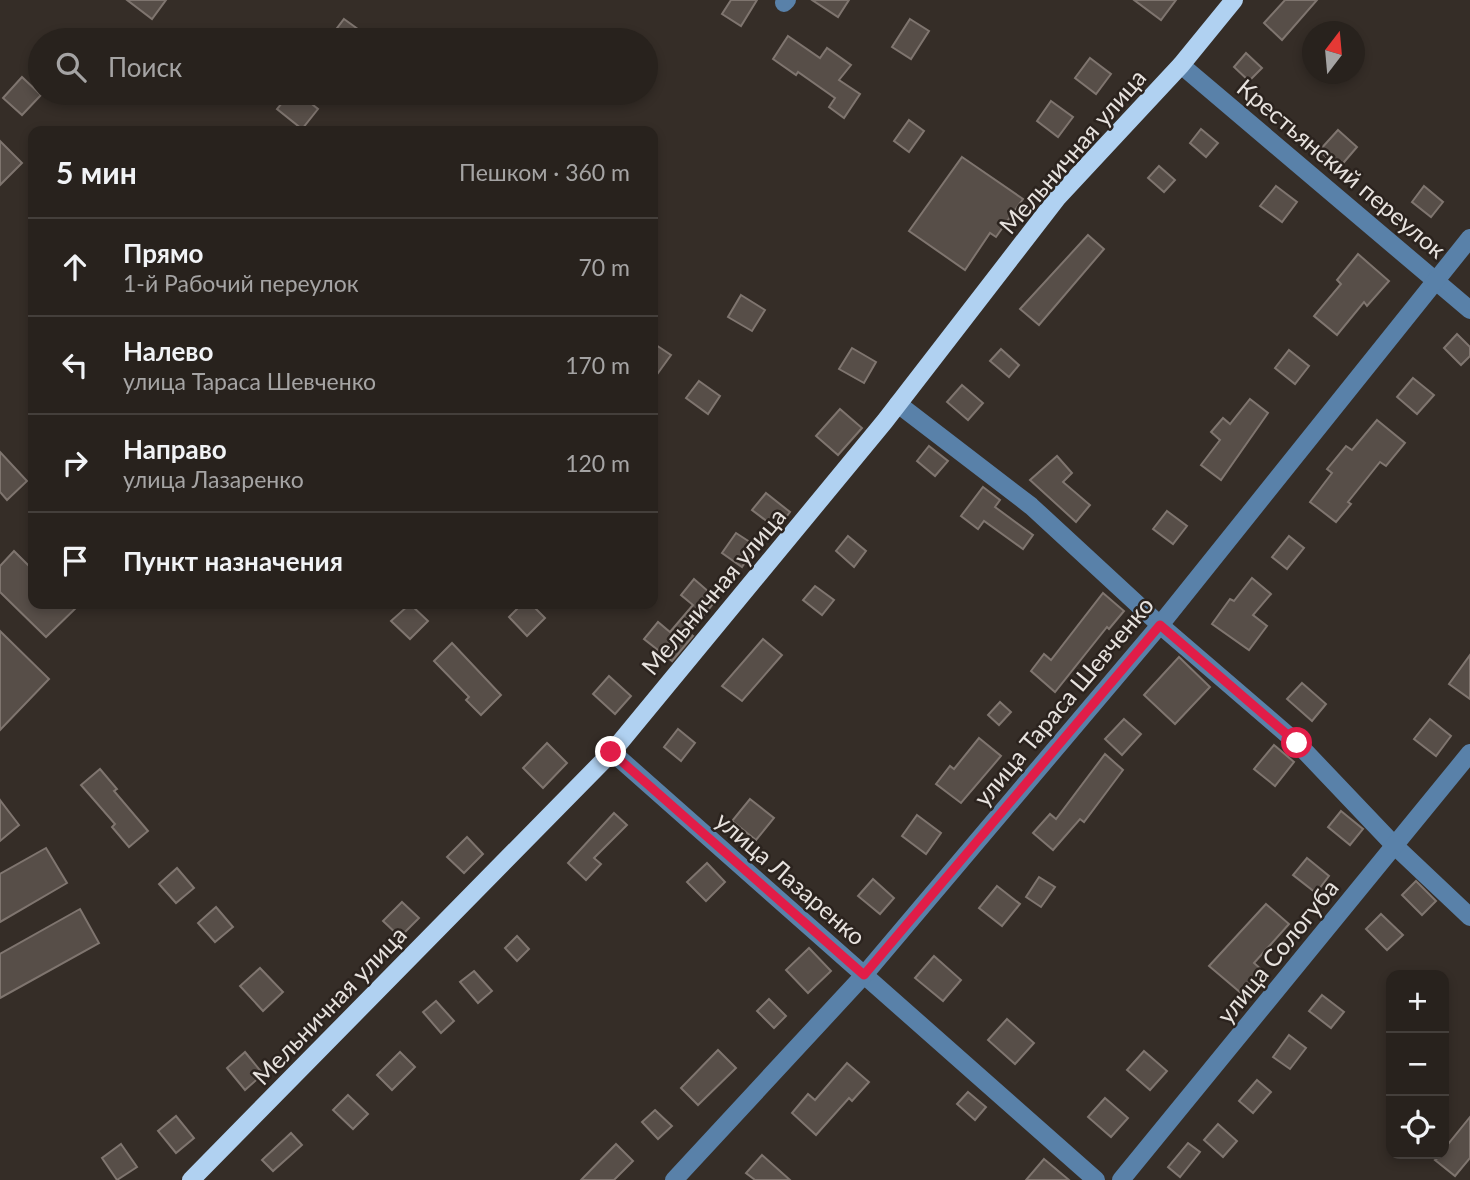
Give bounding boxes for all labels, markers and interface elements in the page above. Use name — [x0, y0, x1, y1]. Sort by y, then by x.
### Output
north arrow — [1302, 21, 1365, 84]
search box — [28, 28, 658, 105]
icon: search — [52, 48, 90, 86]
text: Поиск — [108, 51, 182, 83]
street label: Мельничная улица — [993, 63, 1151, 239]
street label: Крестьянский переулок — [1232, 72, 1453, 264]
text: 5 мин — [56, 154, 137, 190]
text: Пешком · 360 m — [459, 158, 630, 186]
text: Прямо — [123, 237, 204, 269]
icon: ahead — [56, 248, 94, 286]
text: 70 m — [579, 253, 630, 281]
text: 1-й Рабочий переулок — [123, 269, 359, 297]
text: Налево — [123, 335, 213, 367]
icon: left — [56, 346, 94, 384]
text: 170 m — [565, 351, 630, 379]
text: улица Тараса Шевченко — [123, 367, 376, 395]
text: Направо — [123, 433, 227, 465]
icon: right — [56, 444, 94, 482]
text: 120 m — [565, 449, 630, 477]
text: улица Лазаренко — [123, 465, 304, 493]
street label: Мельничная улица — [635, 502, 791, 680]
icon: arrive — [56, 542, 94, 580]
text: Пункт назначения — [123, 545, 343, 577]
street label: улица Тараса Шевченко — [967, 591, 1159, 811]
route start — [1281, 727, 1312, 758]
route end — [595, 736, 626, 767]
street label: улица Лазаренко — [710, 805, 872, 951]
street label: улица Сологуба — [1210, 873, 1344, 1029]
street label: Мельничная улица — [246, 920, 412, 1090]
map controls — [1386, 970, 1449, 1159]
button: + — [1386, 970, 1449, 1033]
button: − — [1386, 1033, 1449, 1096]
button: locate — [1386, 1096, 1449, 1159]

